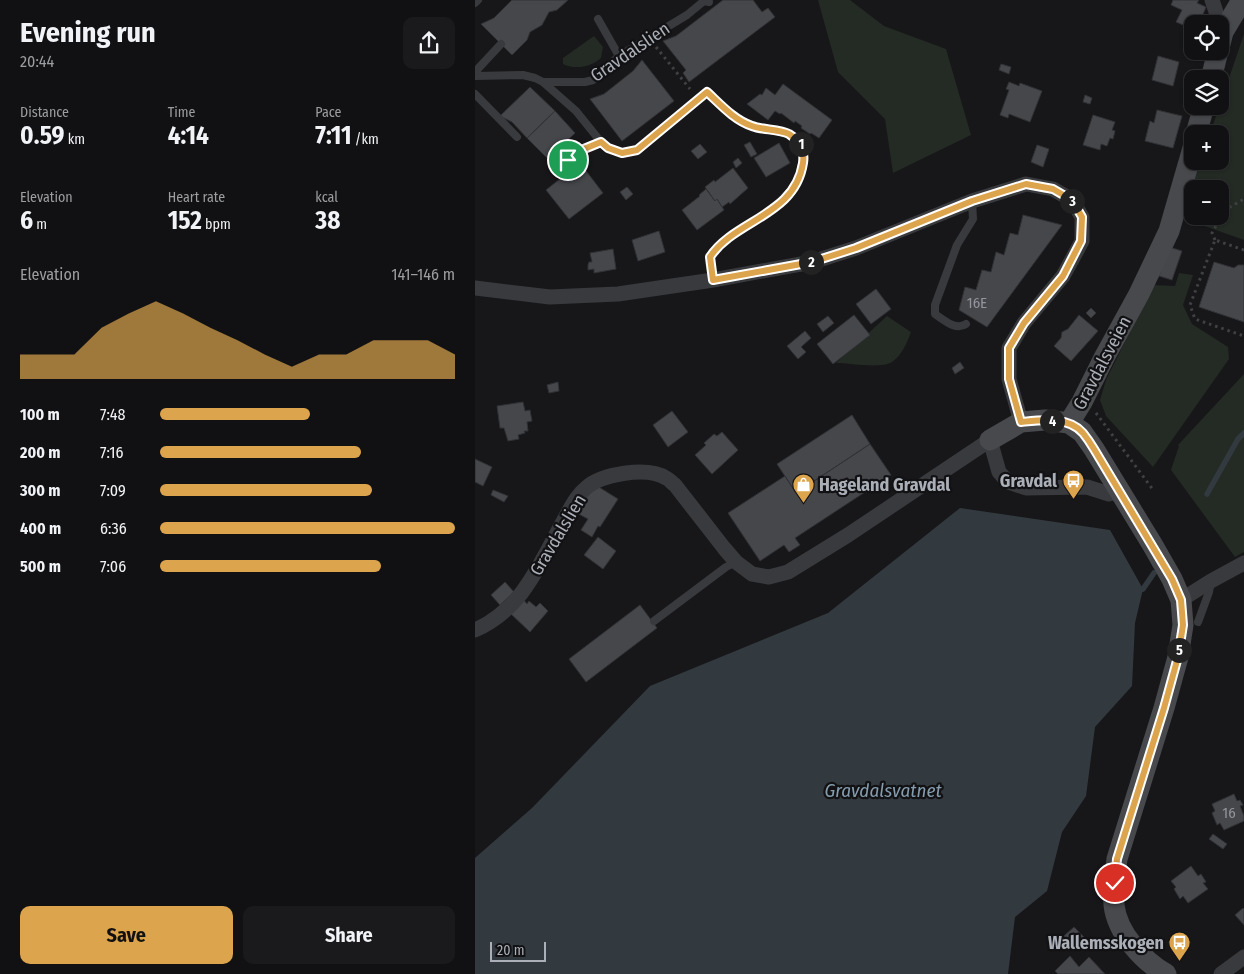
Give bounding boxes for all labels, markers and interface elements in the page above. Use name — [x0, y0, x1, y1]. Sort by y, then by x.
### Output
map controls — [1184, 15, 1229, 225]
button: locate — [1184, 15, 1229, 60]
text: Evening run — [20, 16, 156, 49]
button: share — [403, 17, 455, 69]
street label: Gravdalslien — [586, 17, 674, 87]
text: 20:44 — [20, 52, 54, 71]
button: layers — [1184, 70, 1229, 115]
text: Distance — [20, 104, 69, 121]
text: Time — [168, 104, 195, 121]
text: Pace — [315, 104, 341, 121]
text: 0.59 — [20, 121, 64, 151]
text: 4:14 — [168, 121, 209, 151]
text: 7:11 — [315, 121, 352, 151]
button: + — [1184, 125, 1229, 170]
text: km — [64, 131, 85, 148]
text: /km — [352, 131, 379, 148]
pin: 1 — [789, 132, 813, 156]
text: 1 — [799, 136, 804, 153]
pin — [547, 139, 589, 181]
icon: arrive — [554, 146, 582, 174]
button: − — [1184, 180, 1229, 225]
pin: 3 — [1059, 188, 1085, 214]
text: Elevation — [20, 189, 73, 206]
text: Heart rate — [168, 189, 225, 206]
text: kcal — [315, 189, 338, 206]
text: 3 — [1069, 193, 1076, 210]
text: 6 — [20, 206, 33, 236]
text: 152 — [168, 206, 202, 236]
text: 38 — [315, 206, 340, 236]
text: m — [33, 216, 47, 233]
text: bpm — [202, 216, 231, 233]
pin: 2 — [799, 250, 823, 274]
text: 2 — [808, 254, 815, 271]
text: Elevation — [20, 265, 80, 284]
text: 141–146 m — [391, 265, 455, 284]
house number: 16E — [967, 294, 987, 312]
street label: Gravdalsveien — [1068, 312, 1136, 414]
text: 100 m — [20, 405, 60, 424]
text: 7:48 — [100, 405, 126, 424]
pin: 4 — [1039, 408, 1065, 434]
text: 4 — [1049, 413, 1056, 430]
text: 200 m — [20, 443, 60, 462]
text: 7:16 — [100, 443, 123, 462]
bus stop icon: Gravdal — [1061, 469, 1085, 500]
place label: Gravdal — [1000, 470, 1057, 492]
shop icon: Hageland Gravdal — [791, 473, 815, 504]
place label: Hageland Gravdal — [819, 474, 950, 496]
text: 300 m — [20, 481, 61, 500]
text: 7:09 — [100, 481, 126, 500]
street label: Gravdalslien — [525, 490, 591, 580]
text: 400 m — [20, 519, 61, 538]
text: 6:36 — [100, 519, 127, 538]
text: 500 m — [20, 557, 61, 576]
text: 7:06 — [100, 557, 126, 576]
pin: 5 — [1167, 638, 1191, 662]
text: 5 — [1176, 642, 1183, 659]
water label: Gravdalsvatnet — [824, 779, 942, 802]
house number: 16 — [1222, 804, 1236, 822]
pin — [1094, 862, 1136, 904]
icon: check — [1101, 869, 1129, 897]
button: Save — [20, 906, 233, 964]
button: Share — [243, 906, 455, 964]
bus stop icon: Wallemsskogen — [1168, 931, 1192, 962]
place label: Wallemsskogen — [1048, 932, 1164, 954]
scale bar — [490, 939, 546, 962]
text: 20 m — [497, 942, 525, 959]

